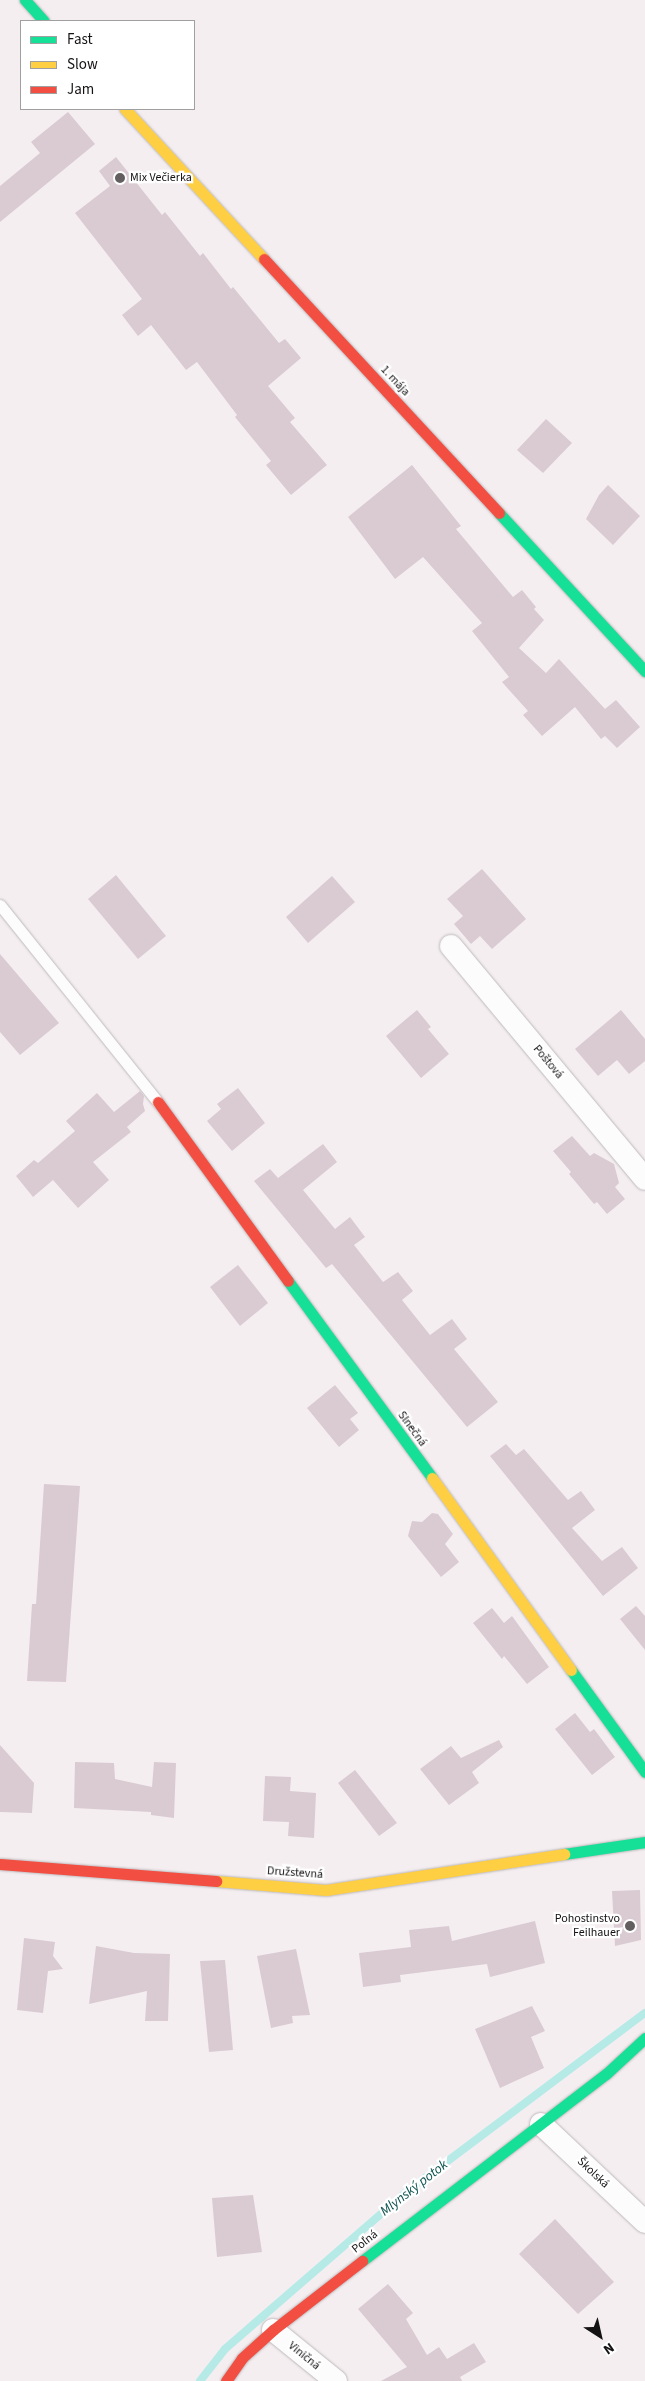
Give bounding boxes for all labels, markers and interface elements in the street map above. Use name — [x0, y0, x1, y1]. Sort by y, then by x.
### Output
legend — [20, 20, 195, 110]
text: Fast — [67, 29, 93, 50]
text: Slow — [67, 54, 98, 75]
text: Jam — [67, 79, 94, 100]
place label: Mix Večierka — [130, 171, 192, 185]
marker: Mix Večierka — [114, 172, 126, 184]
street label: 1. mája — [377, 363, 413, 399]
street label: Poštová — [530, 1042, 566, 1082]
street label: Slnečná — [394, 1409, 430, 1449]
street label: Družstevná — [267, 1864, 323, 1882]
place label: Pohostinstvo Feilhauer — [555, 1912, 620, 1940]
marker: Pohostinstvo Feilhauer — [624, 1920, 636, 1932]
street label: Školská — [574, 2155, 612, 2191]
water label: Mlynský potok — [377, 2156, 451, 2220]
street label: Poľná — [349, 2227, 381, 2257]
north arrow — [575, 2311, 625, 2361]
text: N — [599, 2337, 618, 2359]
street label: Viničná — [285, 2339, 323, 2373]

